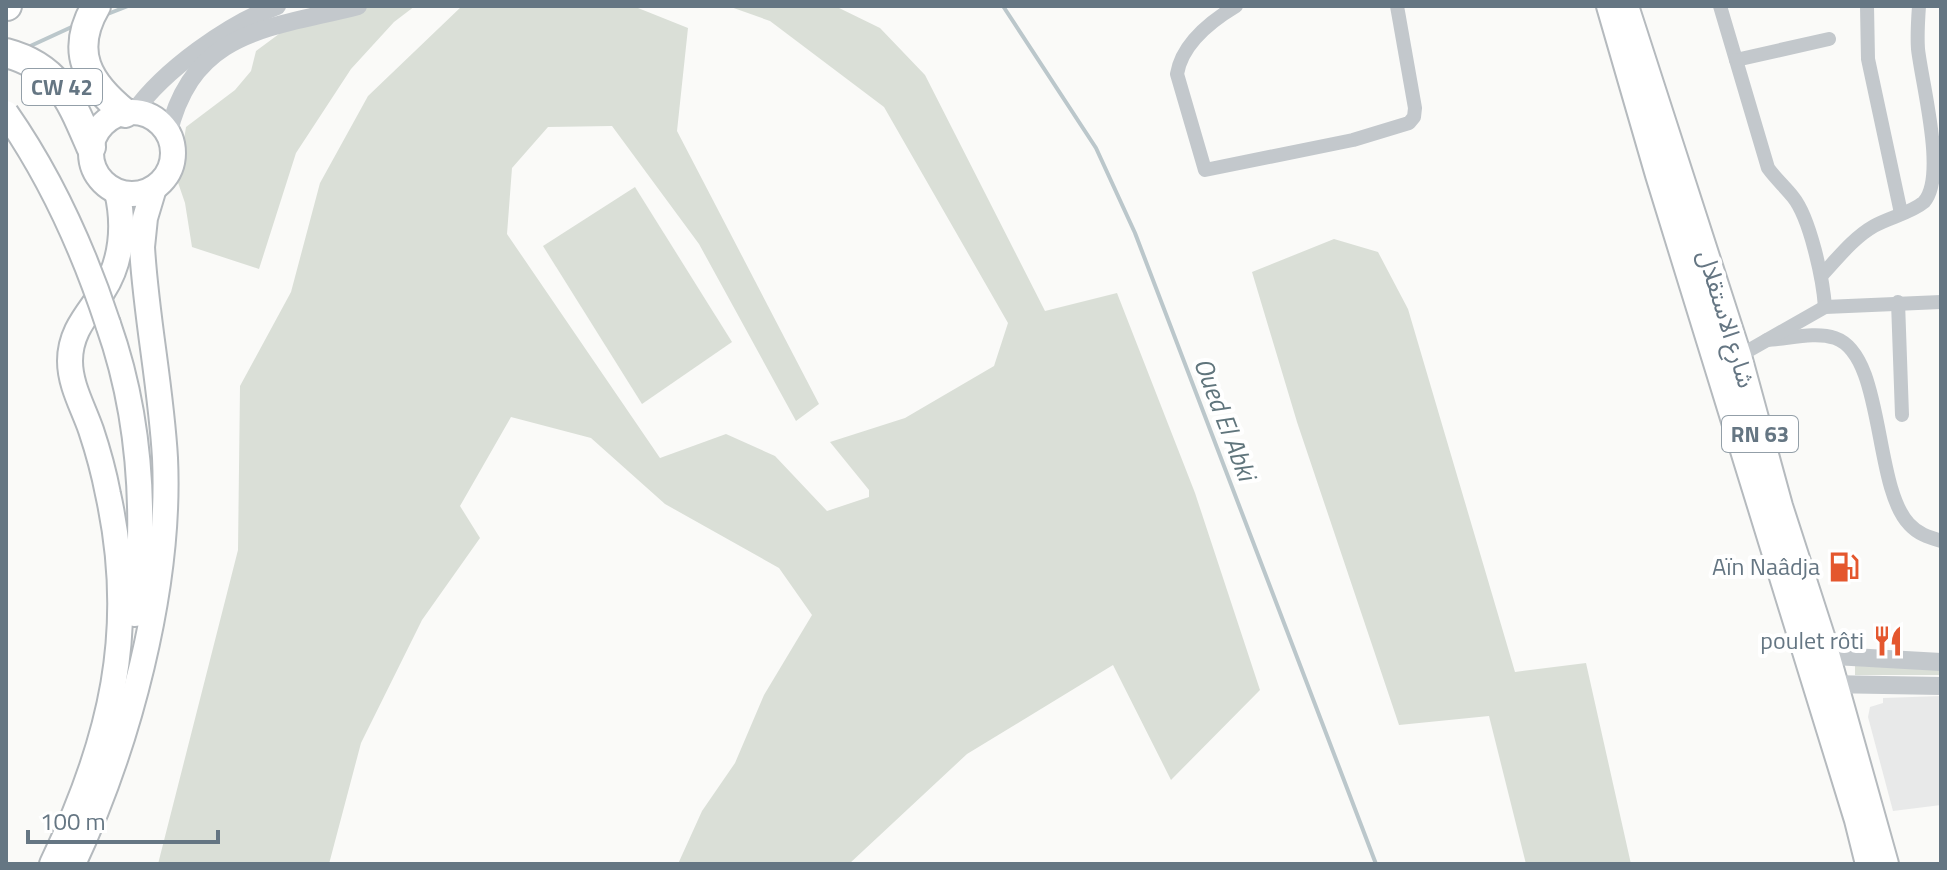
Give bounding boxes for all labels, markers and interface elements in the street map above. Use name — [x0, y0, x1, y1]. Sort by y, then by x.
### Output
road number: CW 42 — [22, 69, 102, 105]
street label: شارع الاستقلال — [1689, 245, 1765, 392]
water label: Oued El Abki — [1184, 352, 1268, 488]
road number: RN 63 — [1722, 416, 1798, 452]
place label: Aïn Naâdja — [1712, 548, 1820, 584]
fuel station icon: Aïn Naâdja — [1827, 550, 1861, 584]
place label: poulet rôti — [1760, 622, 1864, 658]
restaurant icon: poulet rôti — [1871, 624, 1905, 658]
scale bar — [28, 794, 218, 844]
text: 100 m — [40, 803, 106, 839]

